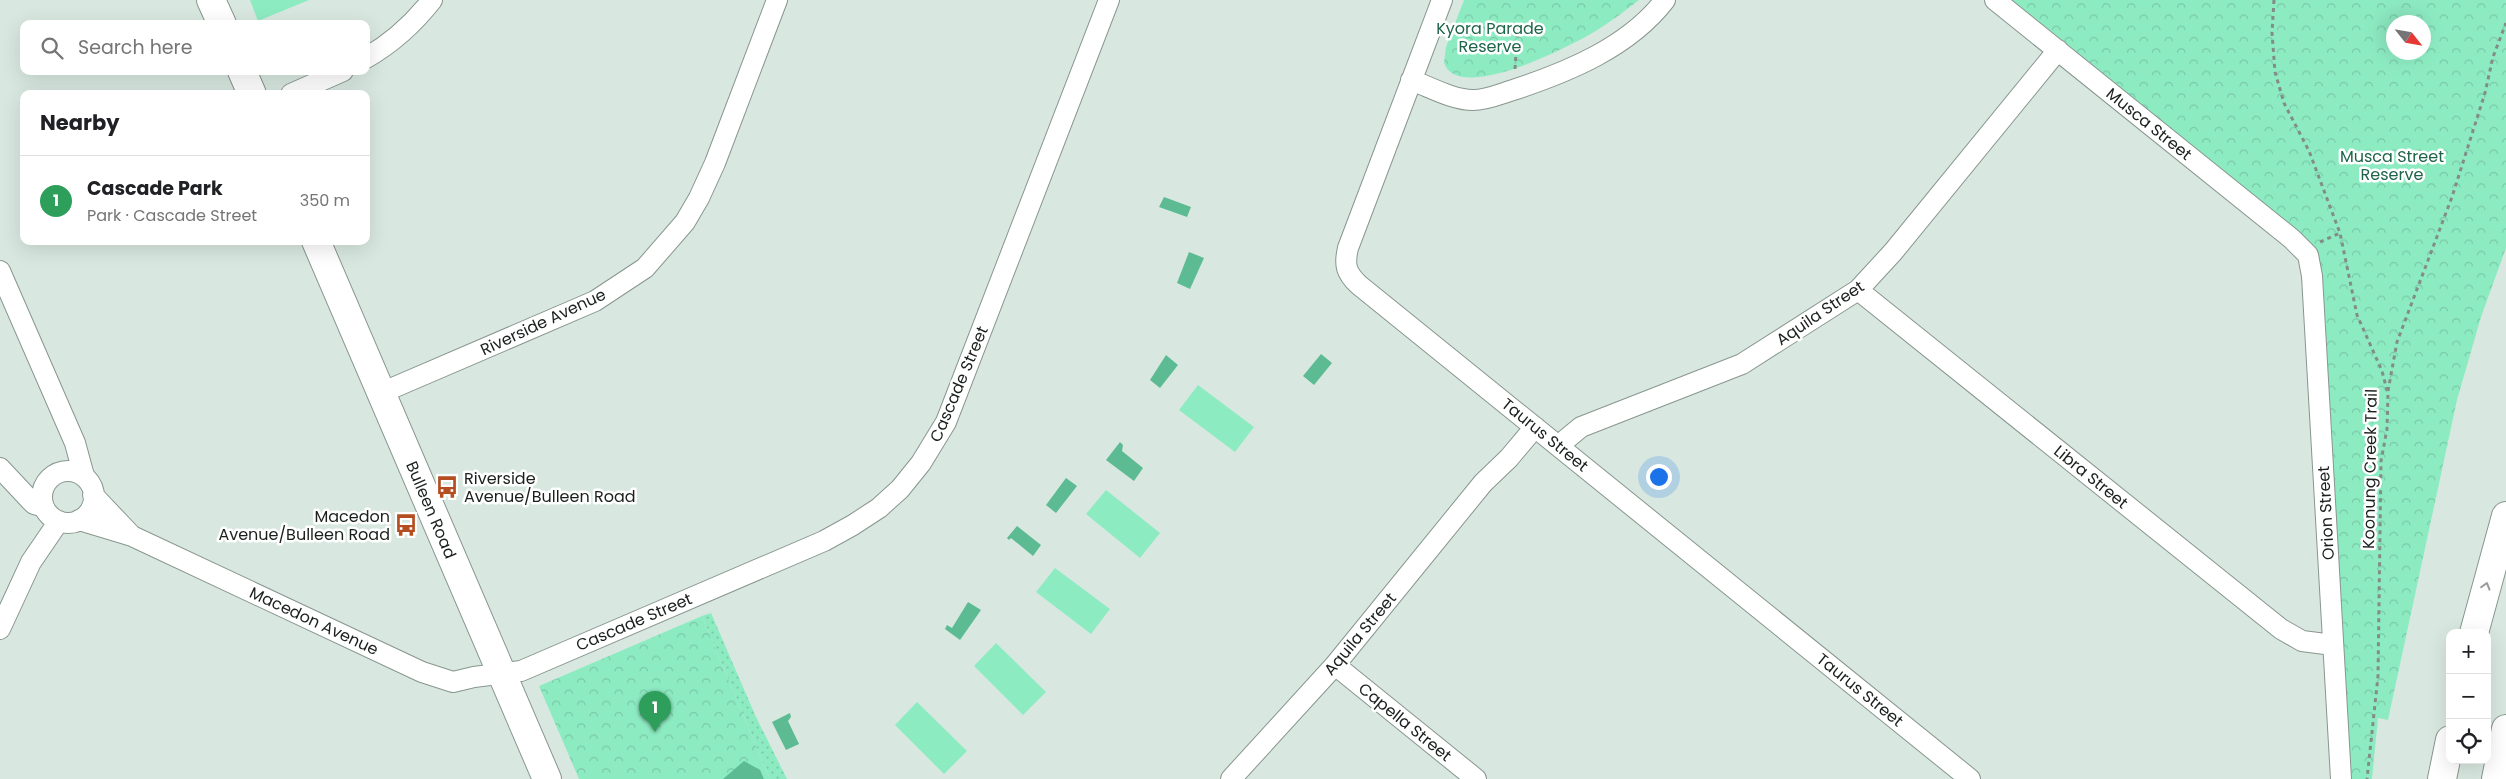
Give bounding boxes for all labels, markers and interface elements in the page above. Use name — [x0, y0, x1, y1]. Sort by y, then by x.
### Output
north arrow — [2386, 15, 2431, 60]
park label: Kyora Parade Reserve — [1436, 17, 1544, 58]
search box — [20, 20, 370, 75]
icon: search — [38, 34, 66, 62]
text: Search here — [78, 34, 192, 61]
street label: Musca Street — [2101, 82, 2197, 166]
text: Nearby — [40, 108, 120, 137]
park label: Musca Street Reserve — [2340, 145, 2444, 186]
text: Cascade Park — [87, 175, 223, 202]
text: 1 — [53, 189, 59, 212]
text: 350 m — [300, 189, 350, 212]
text: Park · Cascade Street — [87, 204, 257, 227]
street label: Aquila Street — [1771, 275, 1869, 351]
street label: Riverside Avenue — [477, 283, 610, 361]
street label: Cascade Street — [924, 322, 994, 446]
street label: Koonung Creek Trail — [2357, 389, 2383, 549]
street label: Taurus Street — [1497, 393, 1593, 477]
street label: Libra Street — [2049, 440, 2133, 514]
street label: Bulleen Road — [400, 458, 462, 562]
your location — [1646, 464, 1672, 490]
street label: Orion Street — [2312, 465, 2340, 561]
place label: Riverside Avenue/Bulleen Road — [464, 467, 636, 508]
bus stop icon: Riverside Avenue/Bulleen Road — [434, 474, 460, 500]
place label: Macedon Avenue/Bulleen Road — [218, 505, 390, 546]
bus stop icon: Macedon Avenue/Bulleen Road — [393, 512, 419, 538]
street label: Macedon Avenue — [246, 581, 382, 661]
one-way arrow — [2480, 582, 2490, 590]
street label: Cascade Street — [572, 587, 696, 657]
street label: Aquila Street — [1319, 588, 1402, 680]
map controls — [2446, 629, 2491, 764]
button: + — [2446, 629, 2491, 674]
street label: Taurus Street — [1812, 648, 1908, 732]
button: − — [2446, 674, 2491, 719]
street label: Capella Street — [1354, 677, 1457, 767]
pin: 1 — [639, 691, 671, 732]
button: locate — [2446, 719, 2491, 764]

